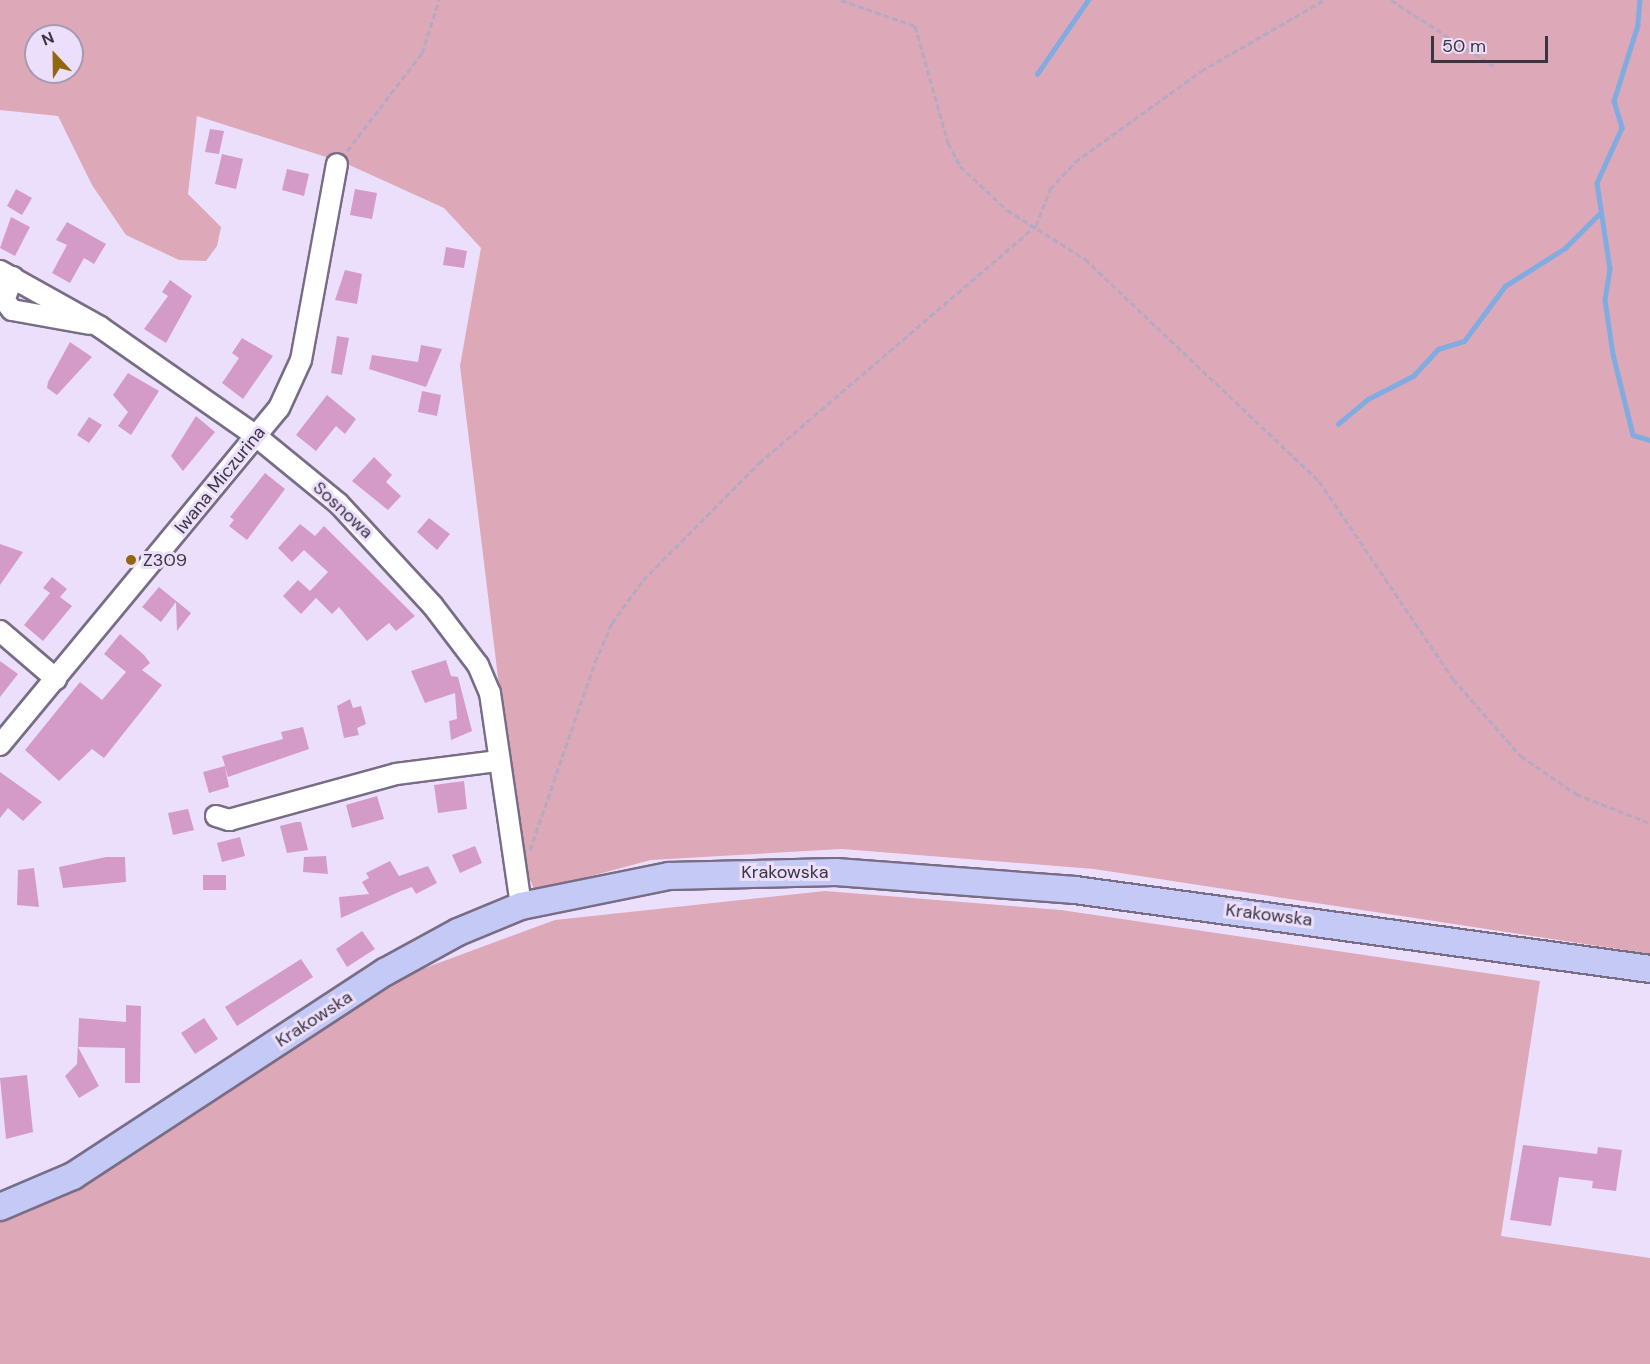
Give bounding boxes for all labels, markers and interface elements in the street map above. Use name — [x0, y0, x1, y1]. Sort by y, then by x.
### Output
north arrow — [24, 24, 84, 84]
scale bar — [1434, 24, 1551, 62]
text: N — [38, 27, 57, 51]
text: 50 m — [1442, 34, 1486, 58]
street label: Iwana Miczurina — [170, 422, 270, 538]
street label: Sosnowa — [309, 477, 377, 543]
place label: Z309 — [143, 549, 187, 571]
marker: Z309 — [124, 553, 138, 567]
street label: Krakowska — [741, 861, 829, 883]
street label: Krakowska — [1224, 899, 1314, 931]
street label: Krakowska — [272, 986, 356, 1052]

